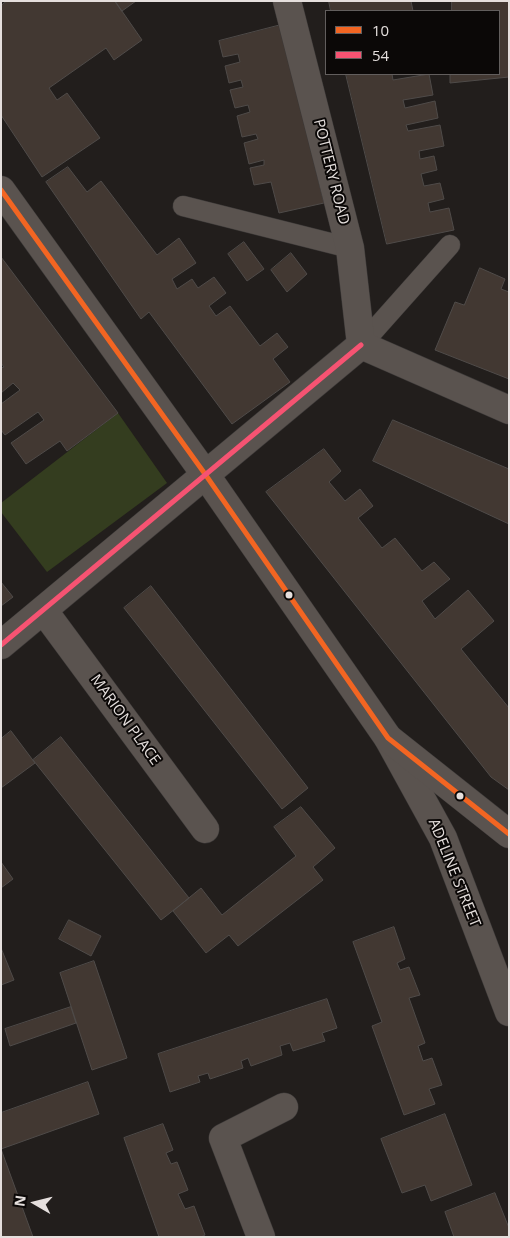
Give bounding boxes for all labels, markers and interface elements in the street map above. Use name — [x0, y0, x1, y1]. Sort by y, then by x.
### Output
legend — [325, 10, 500, 75]
text: 10 — [372, 20, 389, 40]
text: 54 — [372, 45, 389, 65]
street label: POTTERY ROAD — [309, 117, 353, 227]
unlabelled marker — [284, 590, 294, 600]
street label: MARION PLACE — [86, 671, 164, 769]
unlabelled marker — [455, 791, 465, 801]
street label: ADELINE STREET — [424, 816, 484, 930]
north arrow — [10, 1178, 60, 1228]
text: N — [9, 1194, 30, 1208]

